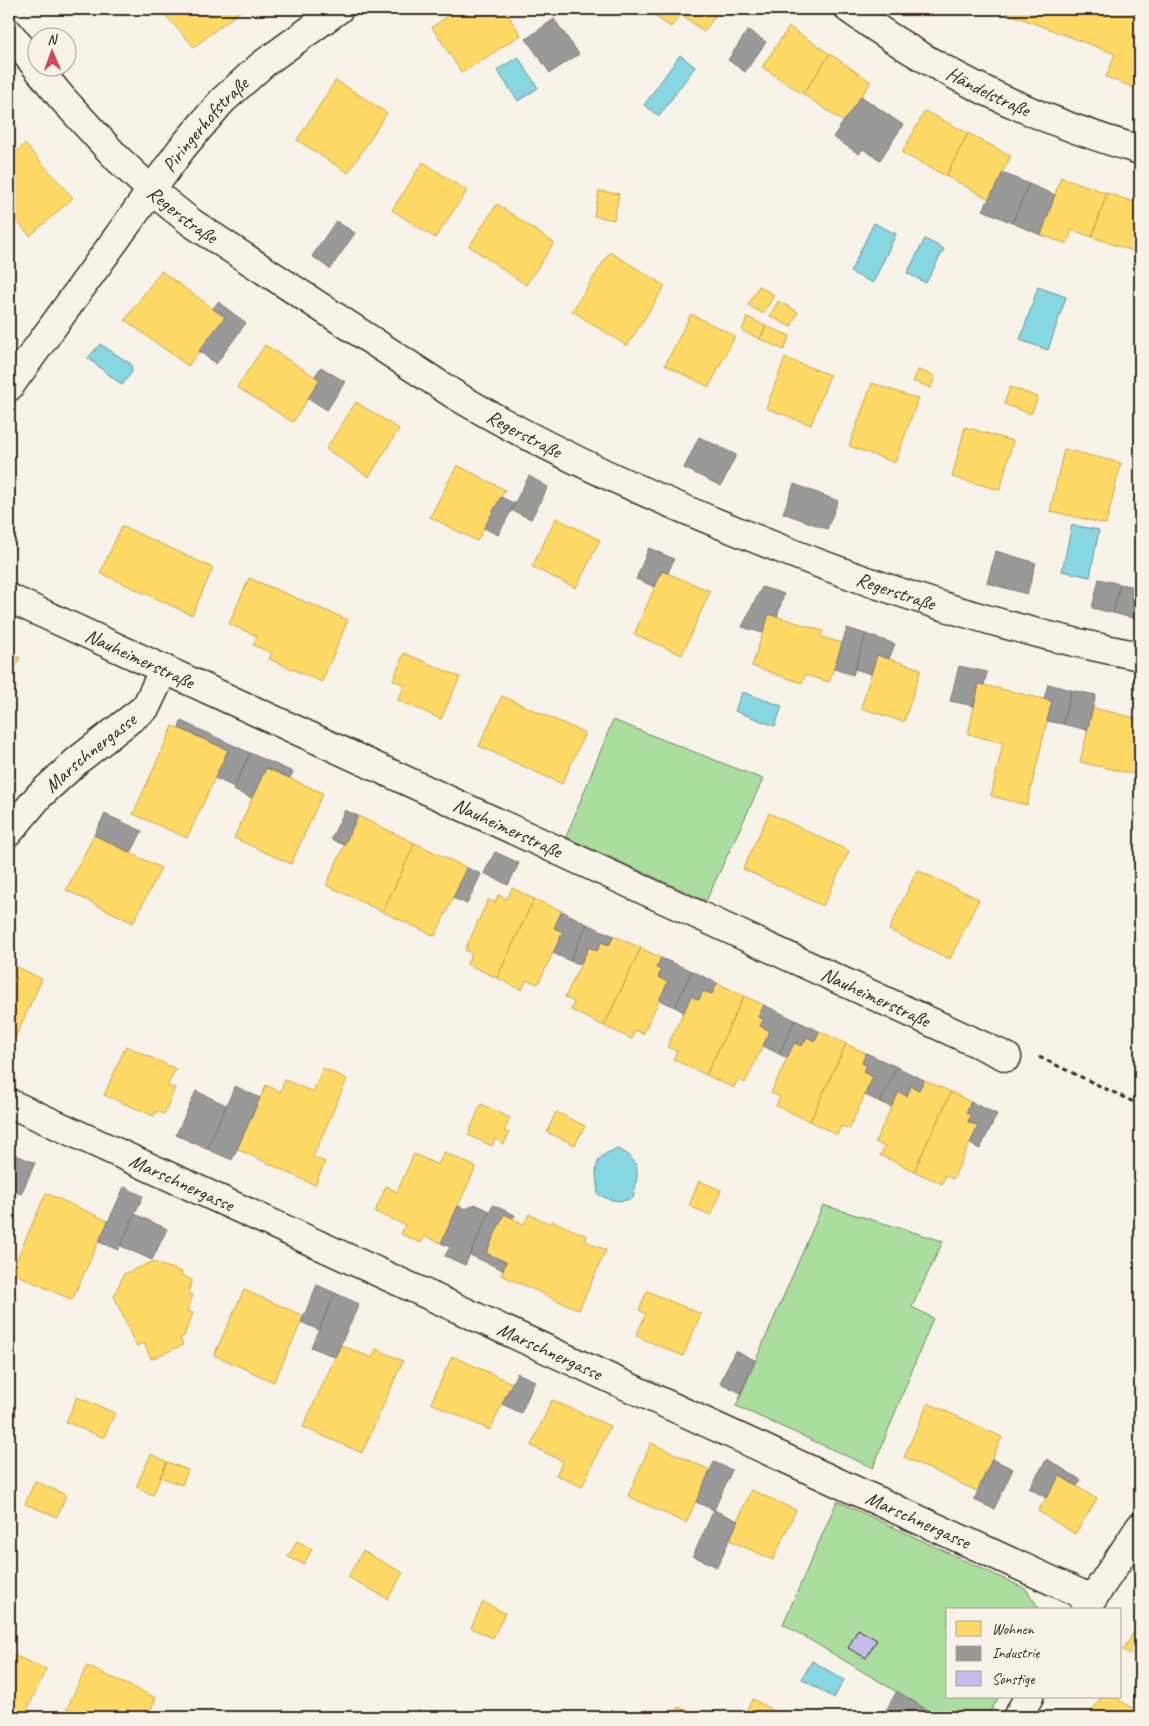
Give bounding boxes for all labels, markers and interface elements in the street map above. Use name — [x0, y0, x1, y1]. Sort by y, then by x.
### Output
north arrow — [28, 28, 78, 78]
text: N — [47, 31, 59, 48]
street label: Händelstraße — [942, 61, 1035, 123]
street label: Piringerhofstraße — [157, 70, 255, 177]
street label: Regerstraße — [142, 180, 223, 250]
street label: Regerstraße — [482, 404, 567, 465]
street label: Regerstraße — [853, 566, 939, 617]
street label: Nauheimerstraße — [81, 623, 199, 695]
street label: Marschnergasse — [39, 707, 142, 798]
street label: Nauheimerstraße — [449, 792, 567, 864]
street label: Nauheimerstraße — [817, 961, 935, 1033]
street label: Marschnergasse — [125, 1148, 239, 1218]
street label: Marschnergasse — [494, 1317, 607, 1387]
street label: Marschnergasse — [862, 1485, 976, 1555]
legend — [946, 1608, 1122, 1698]
text: Wohnen — [992, 1620, 1035, 1639]
text: Industrie — [992, 1644, 1040, 1663]
text: Sonstige — [992, 1670, 1035, 1689]

